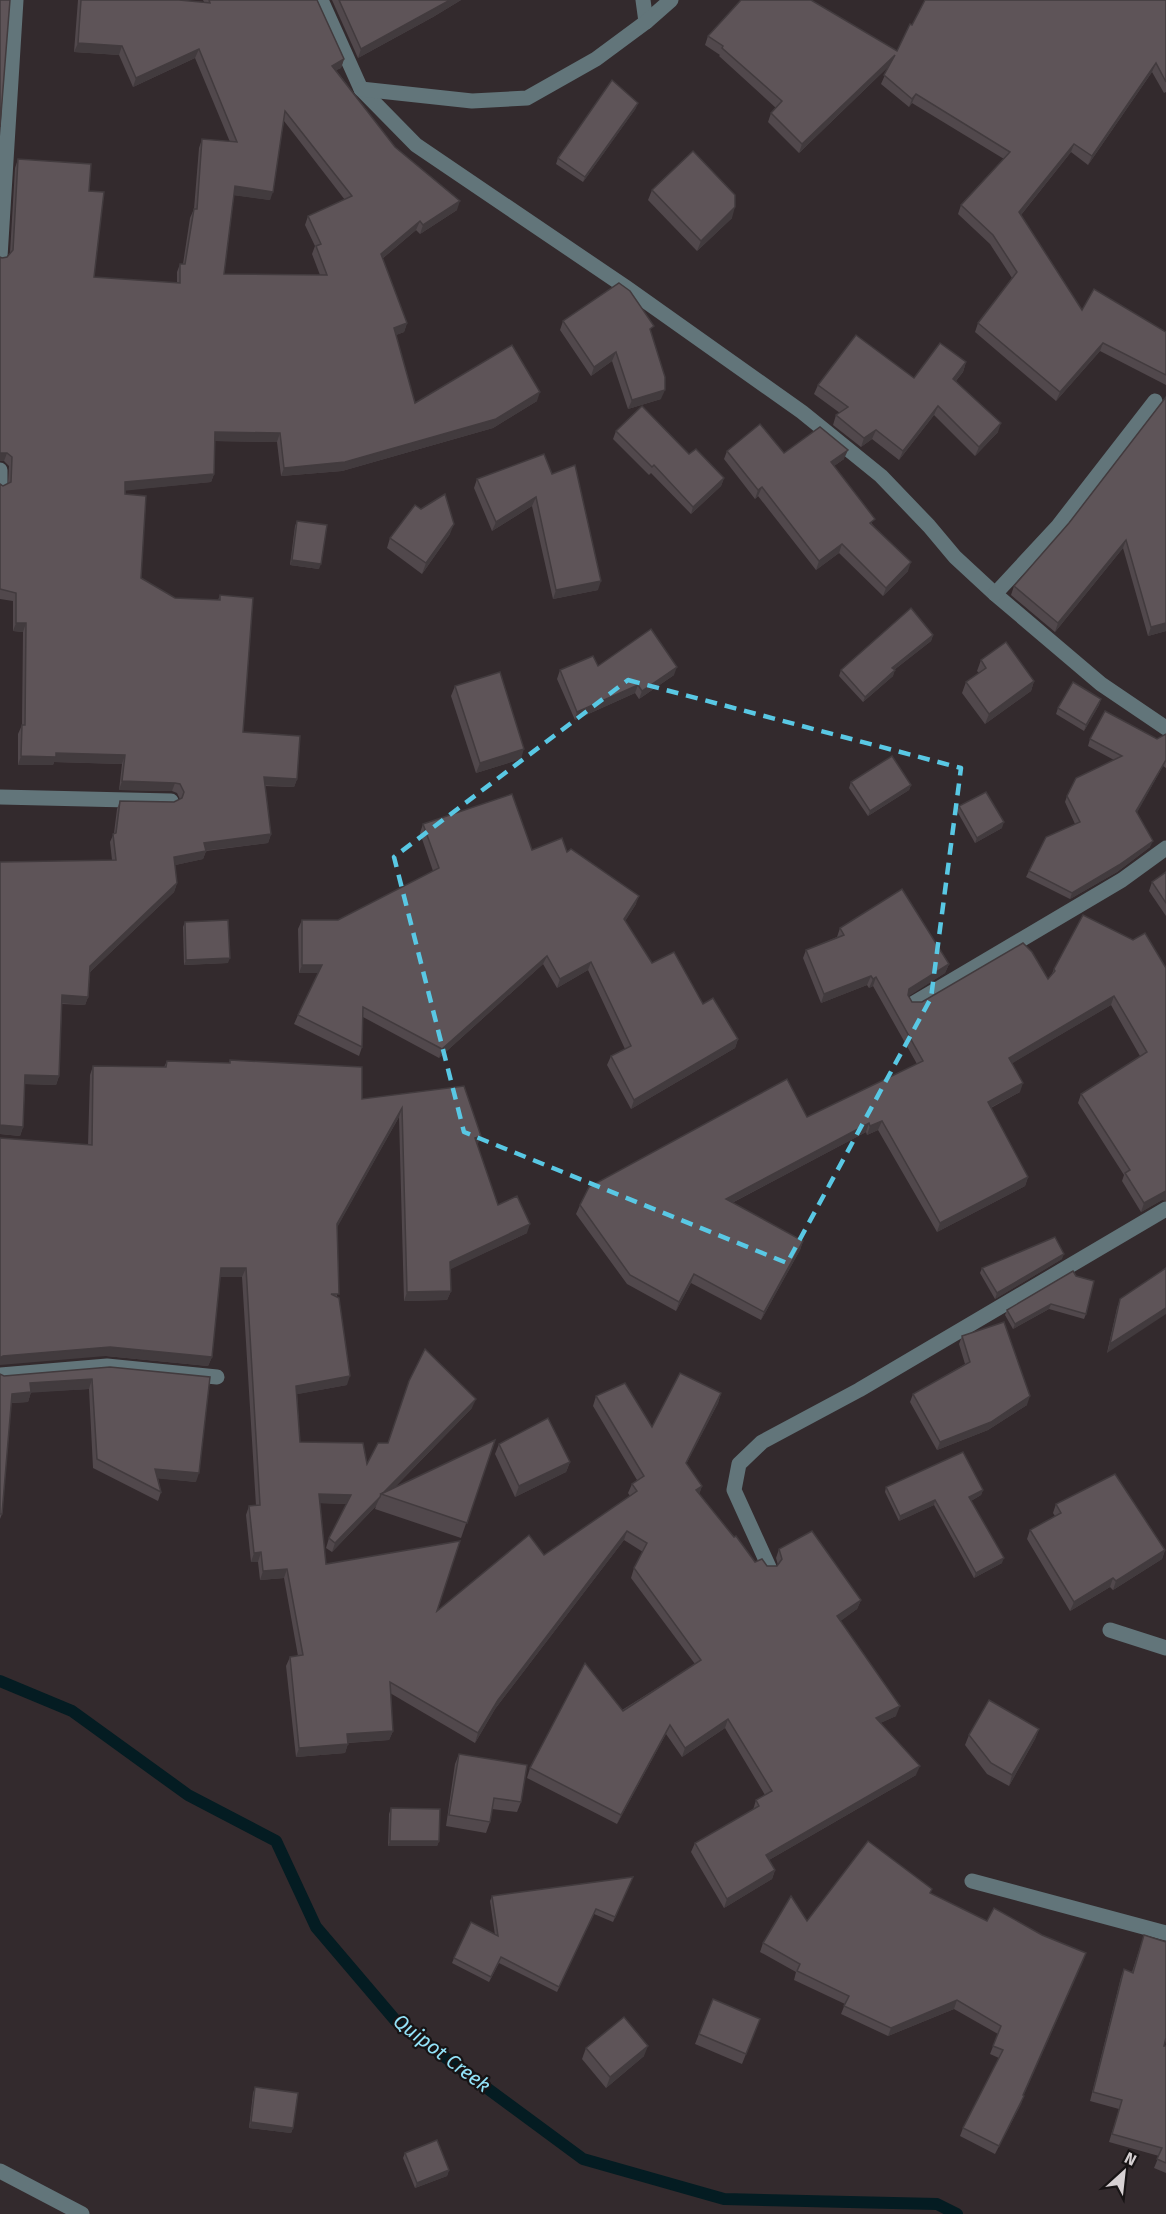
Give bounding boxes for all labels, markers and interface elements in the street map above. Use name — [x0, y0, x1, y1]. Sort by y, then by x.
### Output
water label: Quipot Creek — [389, 2009, 495, 2097]
north arrow — [1094, 2142, 1154, 2202]
text: N — [1122, 2148, 1140, 2170]

